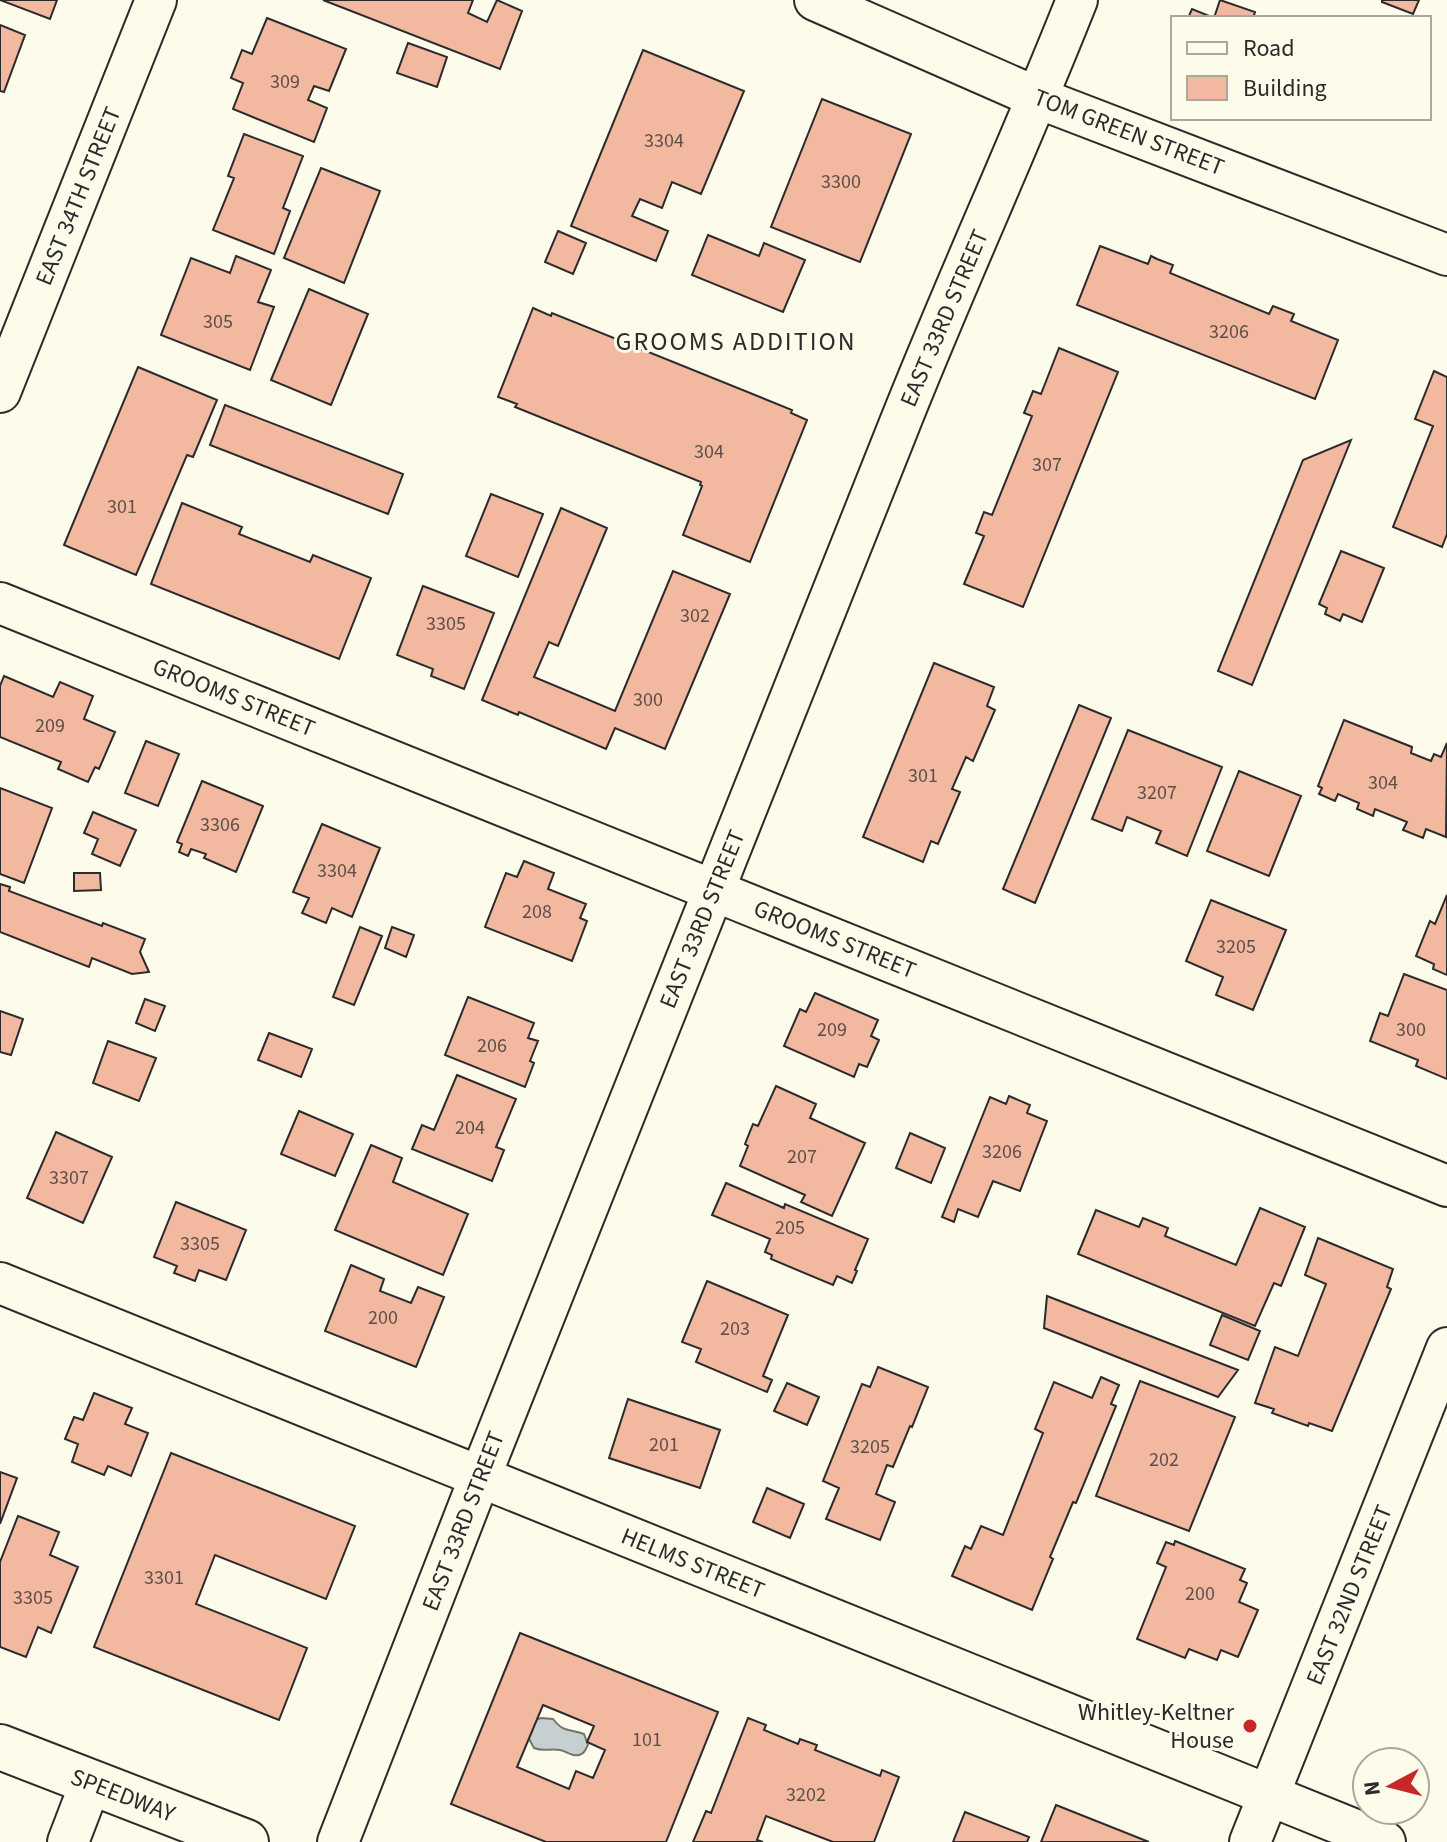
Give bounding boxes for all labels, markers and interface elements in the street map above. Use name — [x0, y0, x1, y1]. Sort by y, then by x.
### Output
legend — [1171, 16, 1431, 120]
text: Road — [1243, 31, 1295, 66]
house number: 309 — [270, 68, 300, 96]
text: Building — [1243, 71, 1327, 106]
street label: TOM GREEN STREET — [1028, 80, 1229, 185]
street label: EAST 34TH STREET — [27, 101, 130, 291]
house number: 3304 — [644, 127, 684, 155]
house number: 3300 — [821, 168, 861, 196]
street label: EAST 33RD STREET — [891, 224, 998, 412]
house number: 305 — [203, 308, 233, 336]
house number: 3206 — [1209, 318, 1249, 346]
district label: GROOMS ADDITION — [615, 323, 857, 360]
house number: 304 — [694, 438, 724, 466]
house number: 307 — [1032, 451, 1062, 479]
house number: 301 — [107, 493, 137, 521]
house number: 302 — [680, 602, 710, 630]
house number: 3305 — [426, 610, 466, 638]
street label: GROOMS STREET — [147, 649, 320, 746]
house number: 300 — [633, 686, 663, 714]
house number: 209 — [35, 712, 65, 740]
house number: 301 — [908, 762, 938, 790]
house number: 304 — [1368, 769, 1398, 797]
house number: 3207 — [1137, 779, 1177, 807]
house number: 3306 — [200, 811, 240, 839]
street label: EAST 33RD STREET — [651, 825, 754, 1014]
house number: 3304 — [317, 857, 357, 885]
street label: GROOMS STREET — [748, 891, 921, 988]
house number: 208 — [522, 898, 552, 926]
house number: 3205 — [1216, 933, 1256, 961]
house number: 209 — [817, 1016, 847, 1044]
house number: 300 — [1396, 1016, 1426, 1044]
house number: 206 — [477, 1032, 507, 1060]
house number: 204 — [455, 1114, 485, 1142]
house number: 3206 — [982, 1138, 1022, 1166]
house number: 207 — [787, 1143, 817, 1171]
house number: 3307 — [49, 1164, 89, 1192]
house number: 205 — [775, 1214, 805, 1242]
house number: 3305 — [180, 1230, 220, 1258]
house number: 200 — [368, 1304, 398, 1332]
house number: 203 — [720, 1315, 750, 1343]
street label: EAST 33RD STREET — [413, 1426, 514, 1616]
house number: 201 — [649, 1431, 679, 1459]
house number: 3205 — [850, 1433, 890, 1461]
house number: 202 — [1149, 1446, 1179, 1474]
street label: EAST 32ND STREET — [1297, 1500, 1402, 1691]
street label: HELMS STREET — [616, 1519, 770, 1608]
house number: 3301 — [144, 1564, 184, 1592]
house number: 200 — [1185, 1580, 1215, 1608]
house number: 3305 — [13, 1584, 53, 1612]
place label: Whitley-Keltner House — [1078, 1695, 1235, 1758]
marker: Whitley-Keltner House — [1241, 1717, 1259, 1735]
house number: 101 — [632, 1726, 662, 1754]
north arrow — [1351, 1746, 1431, 1826]
street label: SPEEDWAY — [66, 1760, 181, 1832]
text: N — [1355, 1779, 1389, 1798]
house number: 3202 — [786, 1781, 826, 1809]

